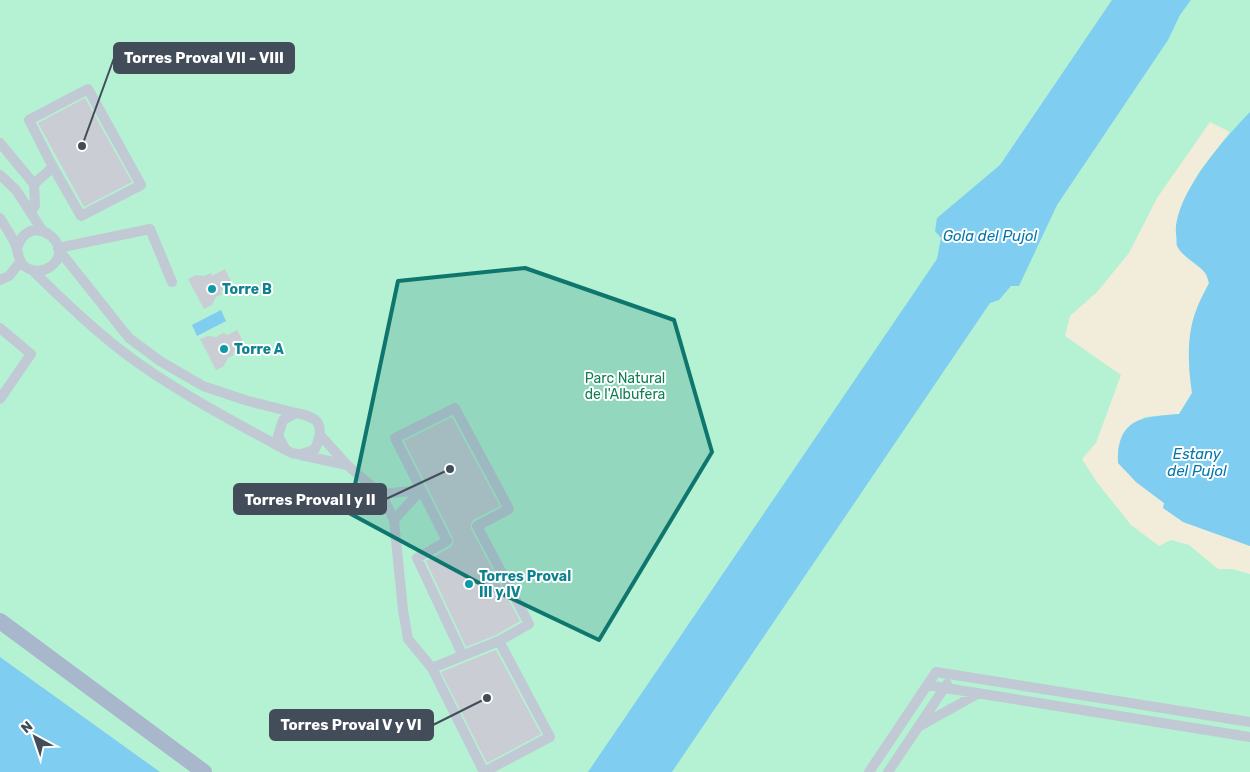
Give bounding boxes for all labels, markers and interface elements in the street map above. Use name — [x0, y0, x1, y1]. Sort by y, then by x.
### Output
callout: Torres Proval VII - VIII — [114, 43, 294, 73]
text: Torres Proval VII - VIII — [124, 49, 284, 67]
water label: Gola del Pujol — [943, 227, 1038, 245]
place label: Torre B — [222, 281, 272, 298]
marker: Torre B — [206, 283, 218, 295]
place label: Torre A — [234, 341, 284, 358]
marker: Torre A — [218, 343, 230, 355]
park label: Parc Natural de l'Albufera — [585, 370, 665, 403]
water label: Estany del Pujol — [1167, 445, 1227, 480]
callout: Torres Proval I y II — [234, 484, 386, 514]
text: Torres Proval I y II — [244, 491, 376, 509]
place label: Torres Proval III y IV — [479, 568, 571, 601]
marker: Torres Proval III y IV — [463, 578, 475, 590]
callout: Torres Proval V y VI — [270, 710, 433, 740]
north arrow — [10, 712, 60, 762]
text: Torres Proval V y VI — [281, 716, 422, 734]
text: N — [18, 718, 36, 737]

